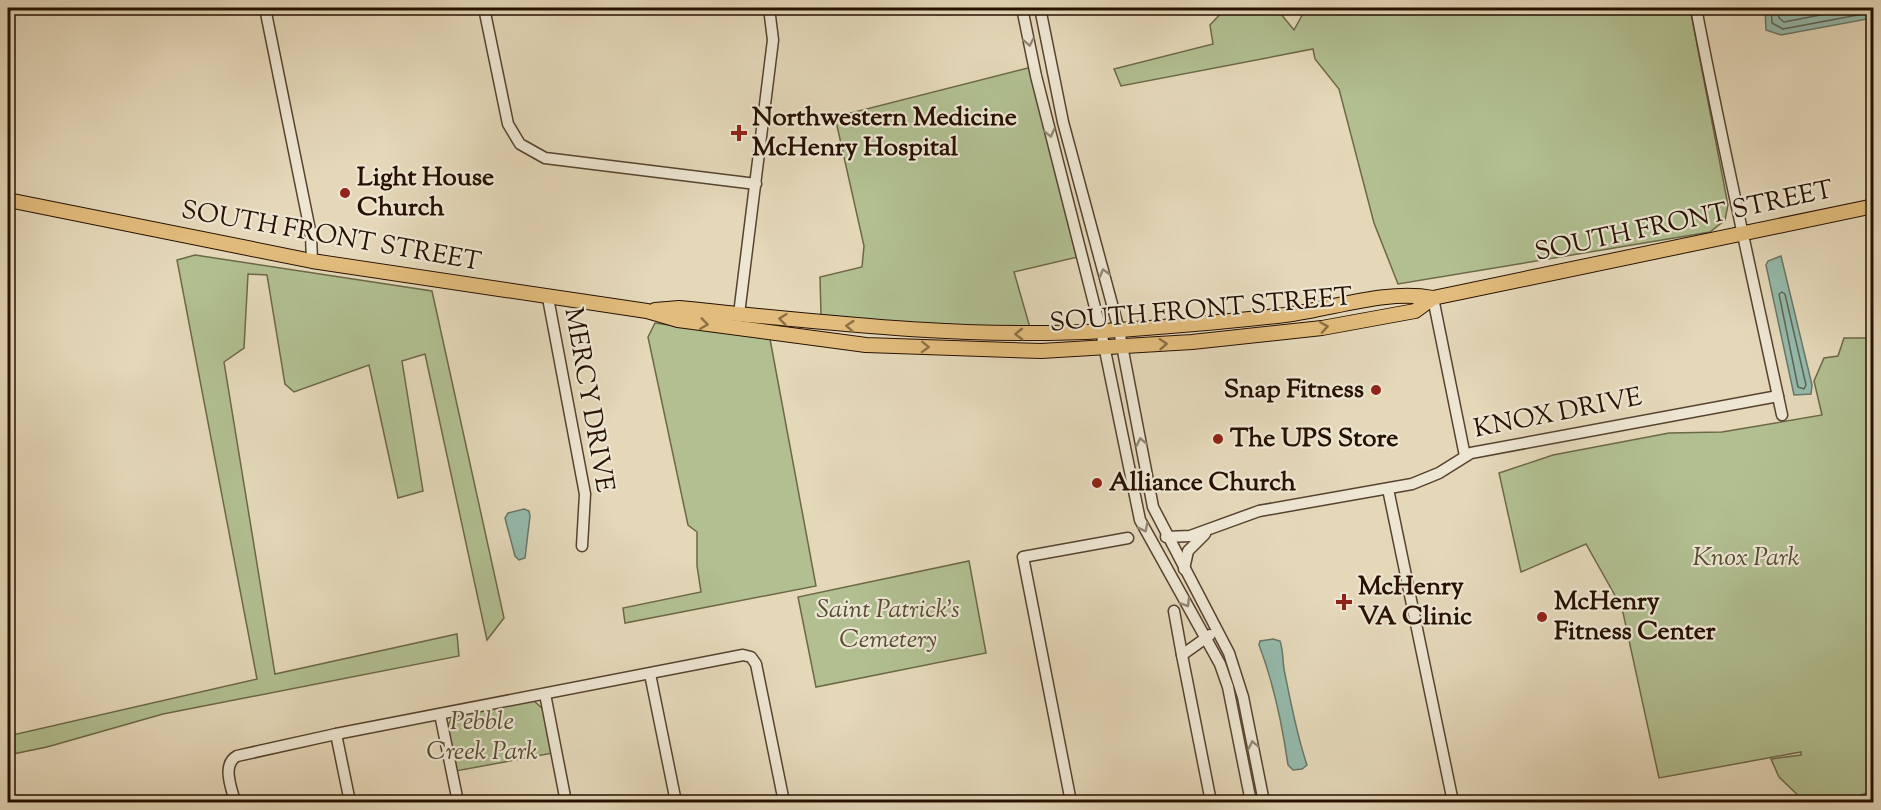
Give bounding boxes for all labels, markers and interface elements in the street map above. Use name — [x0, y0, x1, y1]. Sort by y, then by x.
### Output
one-way arrow — [1022, 36, 1035, 46]
place label: Northwestern Medicine McHenry Hospital — [752, 100, 1017, 167]
marker: Northwestern Medicine McHenry Hospital — [730, 124, 748, 142]
one-way arrow — [1043, 128, 1056, 138]
place label: Light House Church — [357, 160, 494, 227]
street label: SOUTH FRONT STREET — [1531, 172, 1837, 272]
marker: Light House Church — [338, 186, 352, 200]
street label: SOUTH FRONT STREET — [178, 192, 484, 282]
one-way arrow — [1099, 268, 1111, 279]
street label: SOUTH FRONT STREET — [1048, 279, 1354, 343]
street label: MERCY DRIVE — [554, 305, 623, 496]
one-way arrow — [778, 314, 787, 326]
one-way arrow — [699, 317, 709, 329]
one-way arrow — [845, 319, 854, 332]
one-way arrow — [1320, 322, 1329, 334]
one-way arrow — [1014, 328, 1023, 340]
one-way arrow — [1159, 338, 1168, 351]
one-way arrow — [920, 341, 929, 353]
place label: Snap Fitness — [1224, 372, 1364, 409]
street label: KNOX DRIVE — [1471, 380, 1646, 448]
marker: Snap Fitness — [1369, 383, 1383, 397]
place label: The UPS Store — [1230, 421, 1398, 458]
marker: The UPS Store — [1211, 432, 1225, 446]
one-way arrow — [1135, 437, 1148, 447]
place label: Alliance Church — [1109, 465, 1297, 502]
marker: Alliance Church — [1090, 476, 1104, 490]
one-way arrow — [1137, 522, 1148, 533]
park label: Knox Park — [1693, 540, 1800, 577]
place label: McHenry VA Clinic — [1358, 569, 1472, 636]
place label: McHenry Fitness Center — [1554, 584, 1716, 651]
park label: Saint Patrick's Cemetery — [816, 592, 960, 659]
marker: McHenry VA Clinic — [1335, 593, 1353, 611]
one-way arrow — [1178, 597, 1190, 607]
marker: McHenry Fitness Center — [1535, 610, 1549, 624]
park label: Pebble Creek Park — [426, 704, 538, 771]
one-way arrow — [1247, 740, 1260, 750]

